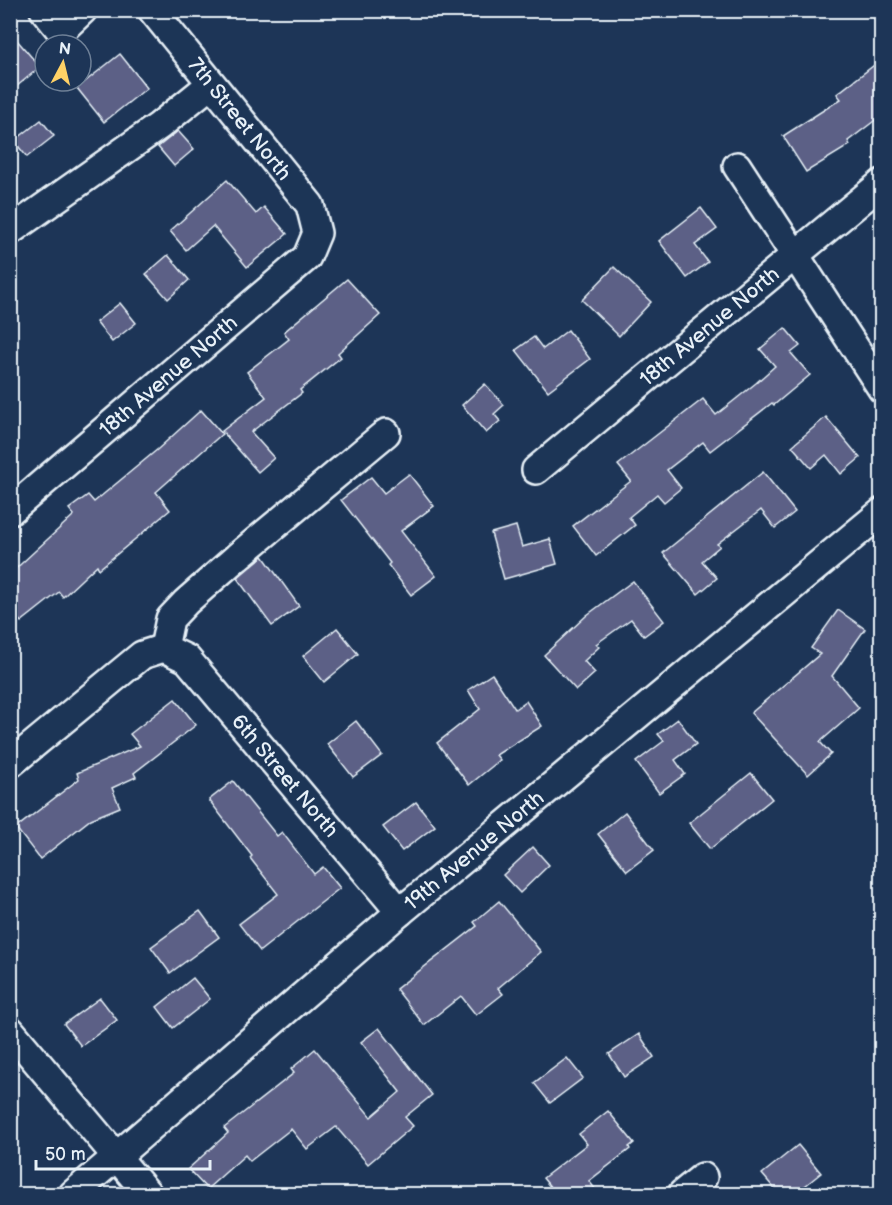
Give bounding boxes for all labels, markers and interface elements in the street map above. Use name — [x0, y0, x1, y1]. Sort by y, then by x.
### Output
north arrow — [33, 33, 93, 93]
text: N — [58, 39, 72, 60]
street label: 7th Street North — [183, 53, 297, 186]
street label: 18th Avenue North — [635, 262, 784, 392]
street label: 18th Avenue North — [94, 310, 243, 442]
street label: 6th Street North — [226, 709, 344, 843]
street label: 19th Avenue North — [399, 786, 549, 916]
scale bar — [36, 1133, 210, 1171]
text: 50 m — [45, 1144, 86, 1165]

